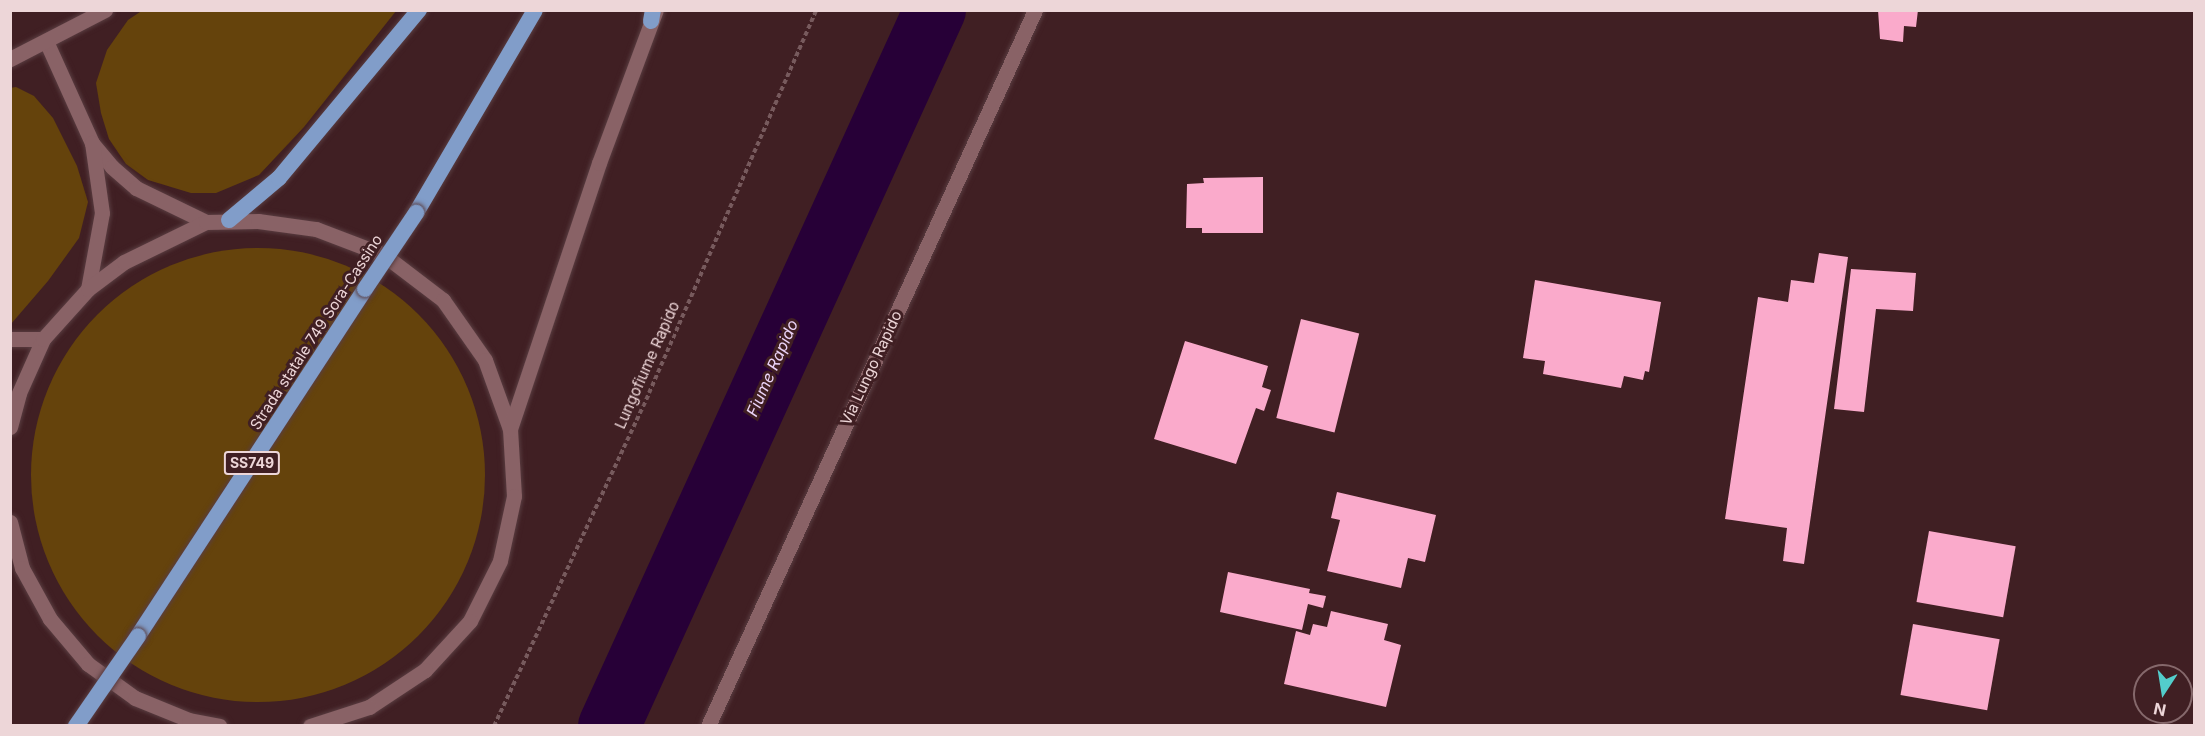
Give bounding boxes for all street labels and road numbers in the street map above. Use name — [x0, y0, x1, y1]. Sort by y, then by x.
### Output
street label: Strada statale 749 Sora-Cassino — [246, 231, 386, 433]
street label: Lungofiume Rapido — [611, 299, 683, 431]
street label: Via Lungo Rapido — [837, 308, 905, 428]
road number: SS749 — [224, 452, 280, 474]

